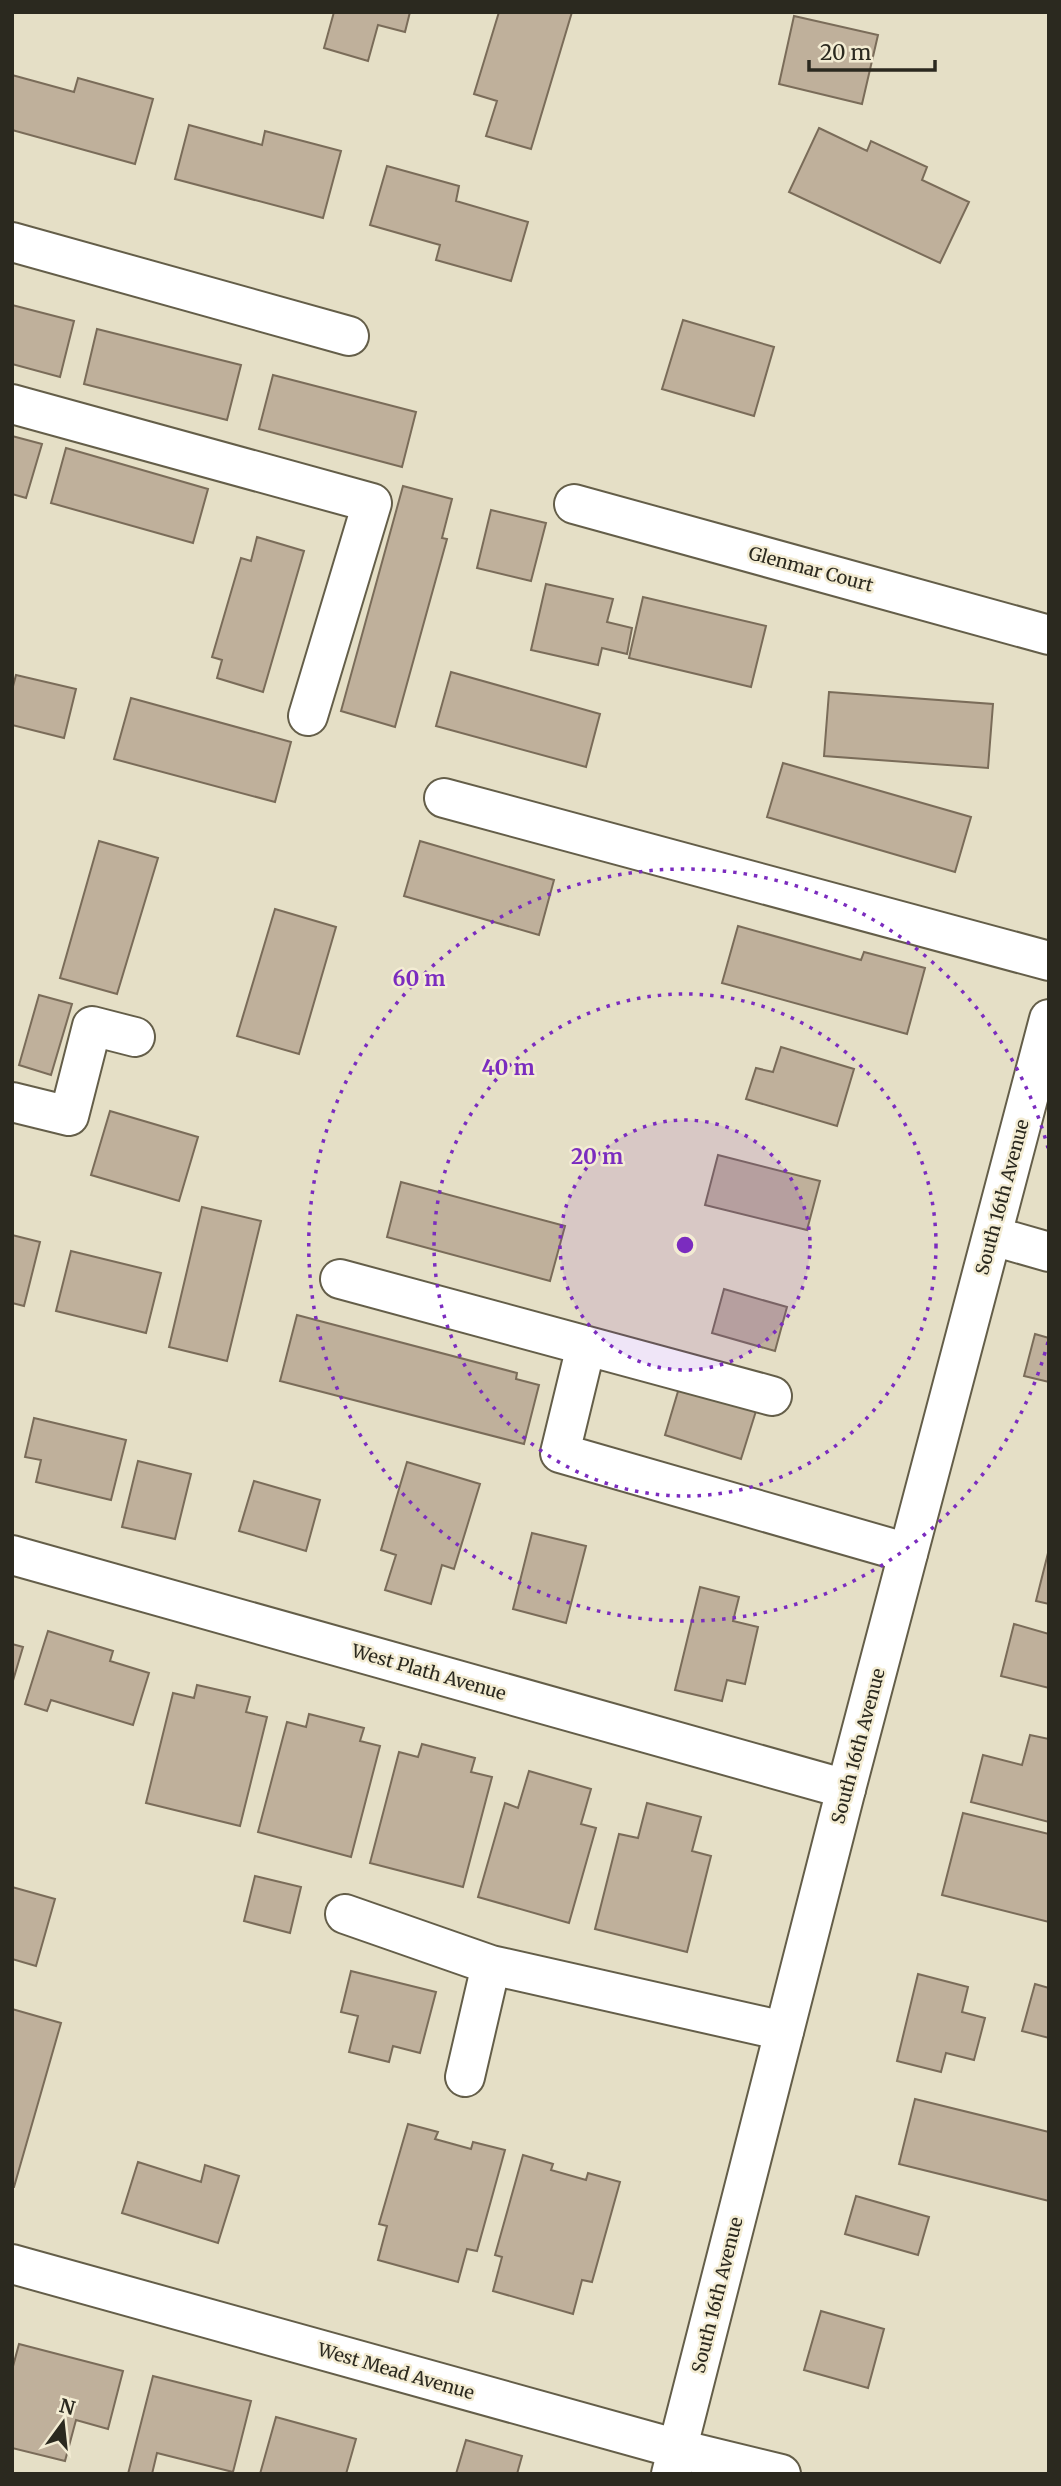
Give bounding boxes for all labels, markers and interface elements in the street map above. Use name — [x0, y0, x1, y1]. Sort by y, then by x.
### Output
scale bar — [809, 28, 935, 72]
text: 20 m — [820, 39, 872, 66]
street label: Glenmar Court — [746, 541, 876, 597]
text: 60 m — [393, 965, 445, 992]
text: 40 m — [481, 1054, 535, 1081]
street label: South 16th Avenue — [970, 1117, 1034, 1277]
text: 20 m — [571, 1143, 623, 1170]
centre of rings — [673, 1233, 697, 1257]
street label: West Plath Avenue — [348, 1639, 509, 1705]
street label: South 16th Avenue — [826, 1666, 890, 1826]
street label: South 16th Avenue — [686, 2215, 748, 2375]
street label: West Mead Avenue — [314, 2337, 477, 2404]
north arrow — [28, 2388, 98, 2458]
text: N — [57, 2393, 78, 2420]

